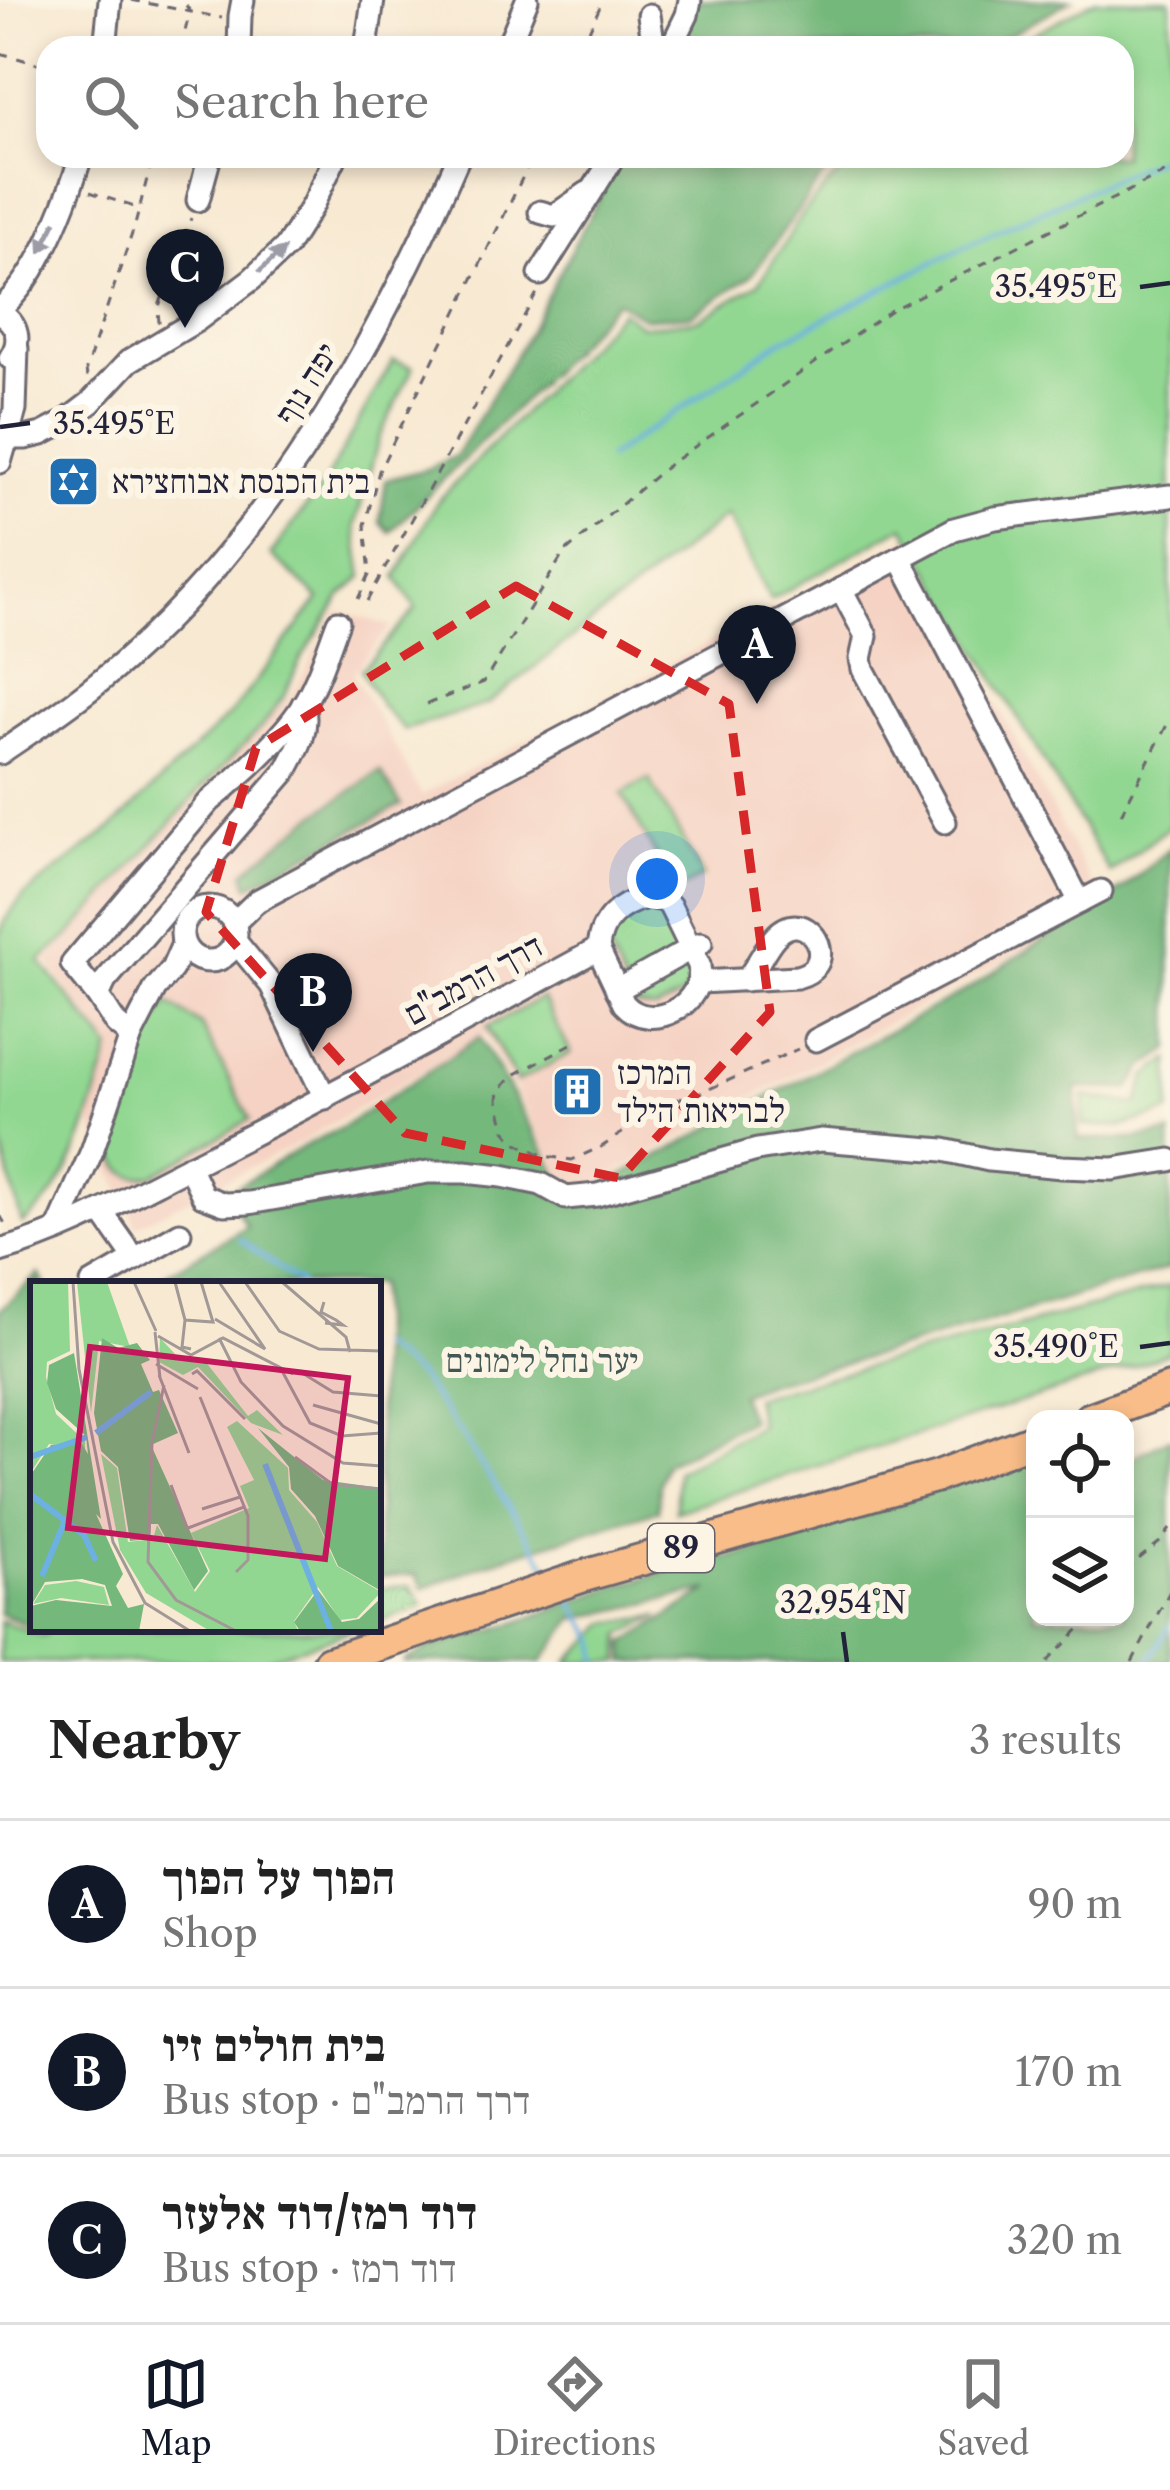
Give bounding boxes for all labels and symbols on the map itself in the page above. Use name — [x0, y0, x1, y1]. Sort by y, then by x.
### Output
one-way arrow — [38, 220, 58, 255]
pin: C — [146, 229, 224, 328]
one-way arrow — [257, 247, 286, 274]
text: 35.495°E — [995, 268, 1117, 305]
street label: יפה נוף — [266, 335, 347, 431]
text: 35.495°E — [53, 405, 175, 442]
synagogue icon: בית הכנסת אבוחצירא — [45, 453, 101, 509]
place label: בית הכנסת אבוחצירא — [112, 461, 370, 502]
pin: A — [718, 605, 796, 704]
your location — [627, 849, 687, 909]
street label: דרך הרמב"ם — [397, 925, 550, 1034]
pin: B — [274, 953, 352, 1052]
place label: המרכז לבריאות הילד — [617, 1052, 785, 1131]
building icon: המרכז לבריאות הילד — [550, 1063, 606, 1119]
inset map — [30, 1281, 381, 1632]
text: 35.490°E — [993, 1328, 1119, 1365]
park label: יער נחל לימונים — [446, 1340, 638, 1381]
road number: 89 — [648, 1524, 714, 1572]
text: 32.954°N — [780, 1584, 906, 1621]

